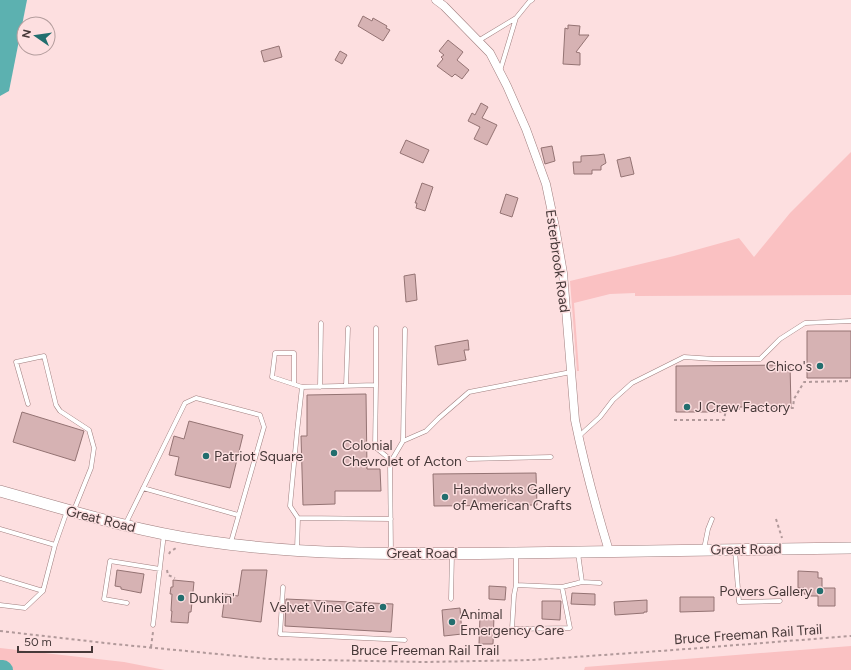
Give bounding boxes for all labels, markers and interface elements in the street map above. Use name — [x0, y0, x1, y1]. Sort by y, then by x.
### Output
north arrow — [16, 16, 56, 56]
text: N — [19, 28, 34, 39]
street label: Esterbrook Road — [542, 208, 573, 314]
place label: Chico's — [766, 358, 812, 375]
marker: Chico's — [815, 361, 825, 371]
place label: J Crew Factory — [695, 399, 791, 416]
marker: J Crew Factory — [682, 402, 692, 412]
place label: Colonial Chevrolet of Acton — [342, 437, 462, 470]
place label: Patriot Square — [214, 448, 304, 465]
marker: Colonial Chevrolet of Acton — [329, 448, 339, 458]
marker: Patriot Square — [201, 451, 211, 461]
place label: Handworks Gallery of American Crafts — [453, 481, 572, 514]
marker: Handworks Gallery of American Crafts — [440, 492, 450, 502]
street label: Great Road — [64, 503, 137, 536]
street label: Great Road — [710, 540, 782, 559]
street label: Great Road — [386, 545, 458, 562]
place label: Powers Gallery — [719, 583, 813, 600]
marker: Powers Gallery — [815, 586, 825, 596]
place label: Dunkin' — [189, 590, 235, 607]
marker: Dunkin' — [176, 593, 186, 603]
place label: Velvet Vine Cafe — [270, 599, 375, 616]
marker: Velvet Vine Cafe — [378, 602, 388, 612]
place label: Animal Emergency Care — [460, 606, 564, 639]
marker: Animal Emergency Care — [447, 617, 457, 627]
street label: Bruce Freeman Rail Trail — [673, 621, 823, 648]
scale bar — [18, 628, 92, 654]
text: 50 m — [24, 635, 52, 649]
street label: Bruce Freeman Rail Trail — [351, 642, 499, 659]

